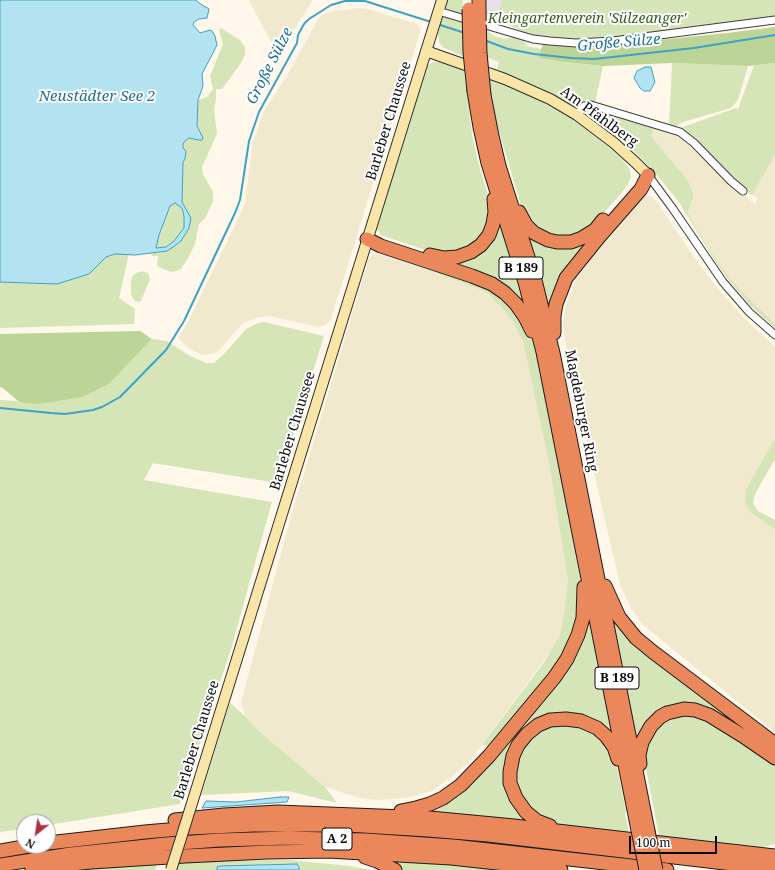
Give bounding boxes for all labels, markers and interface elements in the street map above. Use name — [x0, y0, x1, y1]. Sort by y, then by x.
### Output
park label: Kleingartenverein 'Sülzeanger' — [488, 11, 686, 27]
water label: Große Sülze — [243, 25, 297, 107]
water label: Große Sülze — [577, 30, 661, 56]
street label: Barleber Chaussee — [363, 59, 415, 183]
street label: Am Pfahlberg — [557, 83, 641, 151]
water label: Neustädter See 2 — [39, 88, 155, 106]
road number: B 189 — [499, 257, 543, 279]
street label: Magdeburger Ring — [561, 348, 601, 474]
street label: Barleber Chaussee — [267, 369, 319, 493]
road number: B 189 — [595, 667, 639, 689]
street label: Barleber Chaussee — [171, 678, 223, 802]
north arrow — [16, 814, 56, 854]
road number: A 2 — [322, 828, 352, 850]
scale bar — [631, 828, 719, 854]
text: 100 m — [636, 834, 671, 851]
text: N — [23, 835, 38, 853]

